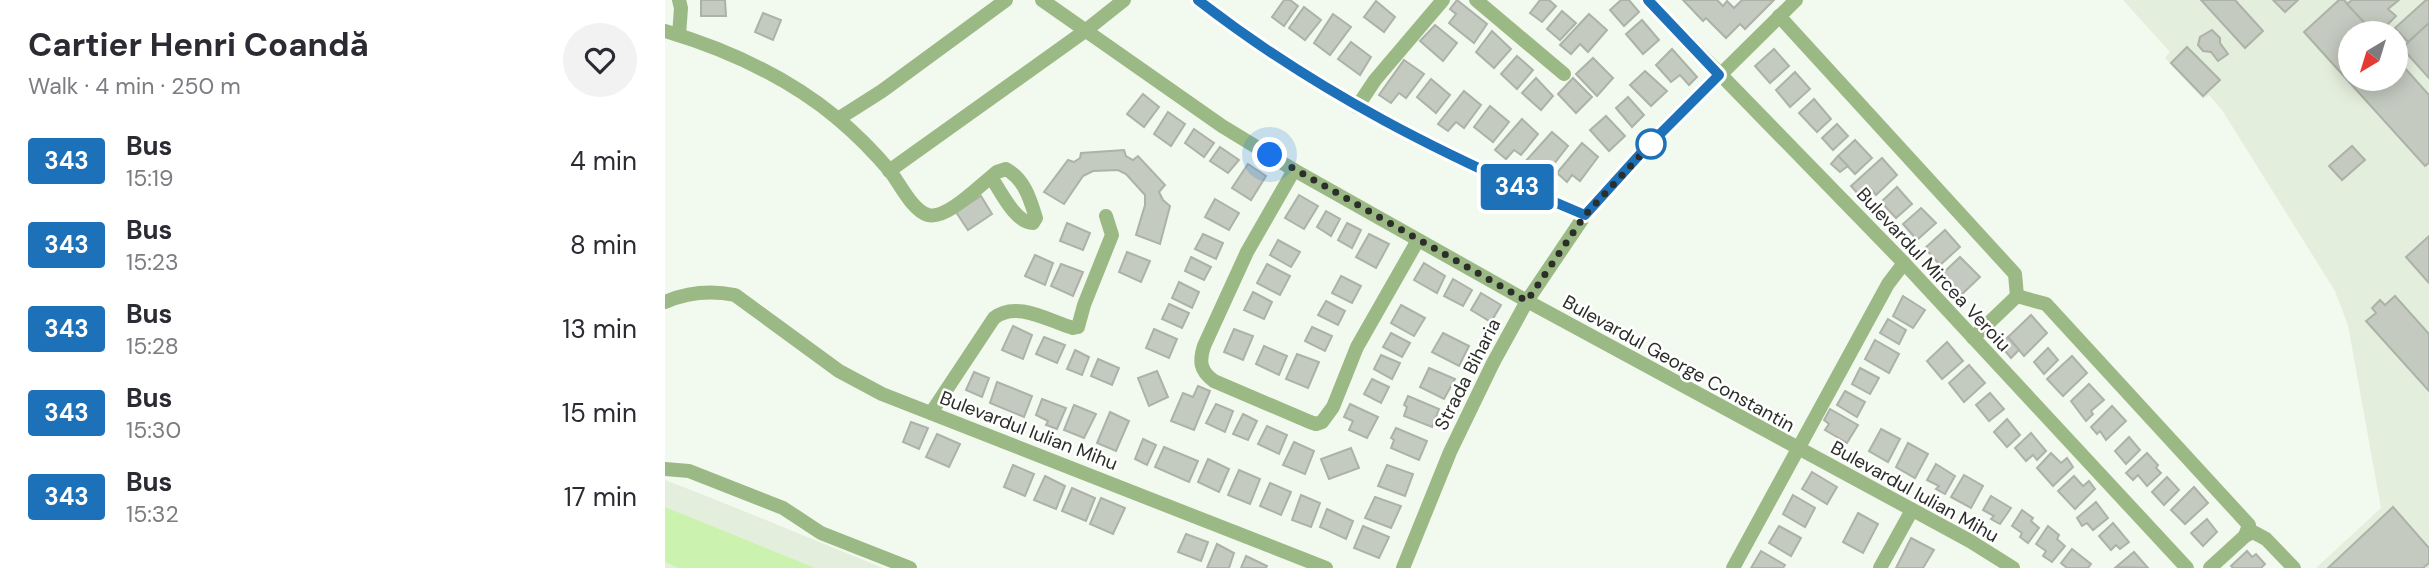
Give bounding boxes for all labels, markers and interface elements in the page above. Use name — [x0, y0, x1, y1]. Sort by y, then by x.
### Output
north arrow — [2338, 21, 2408, 91]
map controls — [2338, 21, 2408, 91]
text: Cartier Henri Coandă — [28, 23, 369, 66]
button: heart — [563, 23, 637, 97]
text: Walk · 4 min · 250 m — [28, 71, 241, 101]
text: Bus — [126, 129, 172, 163]
unlabelled marker — [1636, 129, 1666, 159]
your location — [1252, 137, 1287, 172]
text: 4 min — [570, 144, 637, 178]
text: 343 — [44, 145, 89, 176]
text: 15:19 — [126, 163, 173, 193]
line badge: 343 — [1477, 164, 1557, 210]
text: 343 — [1495, 171, 1539, 202]
street label: Bulevardul Mircea Veroiu — [1851, 182, 2016, 357]
text: Bus — [126, 213, 172, 247]
text: 8 min — [570, 228, 637, 262]
text: 343 — [44, 229, 89, 260]
text: 15:23 — [126, 247, 179, 277]
street label: Bulevardul George Constantin — [1558, 289, 1799, 438]
text: Bus — [126, 297, 172, 331]
text: 13 min — [562, 312, 637, 346]
text: 343 — [44, 313, 89, 344]
street label: Strada Biharia — [1429, 314, 1506, 434]
text: 15:28 — [126, 331, 179, 361]
text: Bus — [126, 381, 172, 415]
street label: Bulevardul Iulian Mihu — [936, 385, 1121, 476]
text: 15 min — [562, 396, 637, 430]
text: 343 — [44, 397, 89, 428]
text: 15:30 — [126, 415, 181, 445]
street label: Bulevardul Iulian Mihu — [1826, 435, 2003, 548]
text: Bus — [126, 465, 172, 499]
text: 17 min — [564, 480, 637, 514]
text: 343 — [44, 481, 89, 512]
text: 15:32 — [126, 499, 179, 529]

